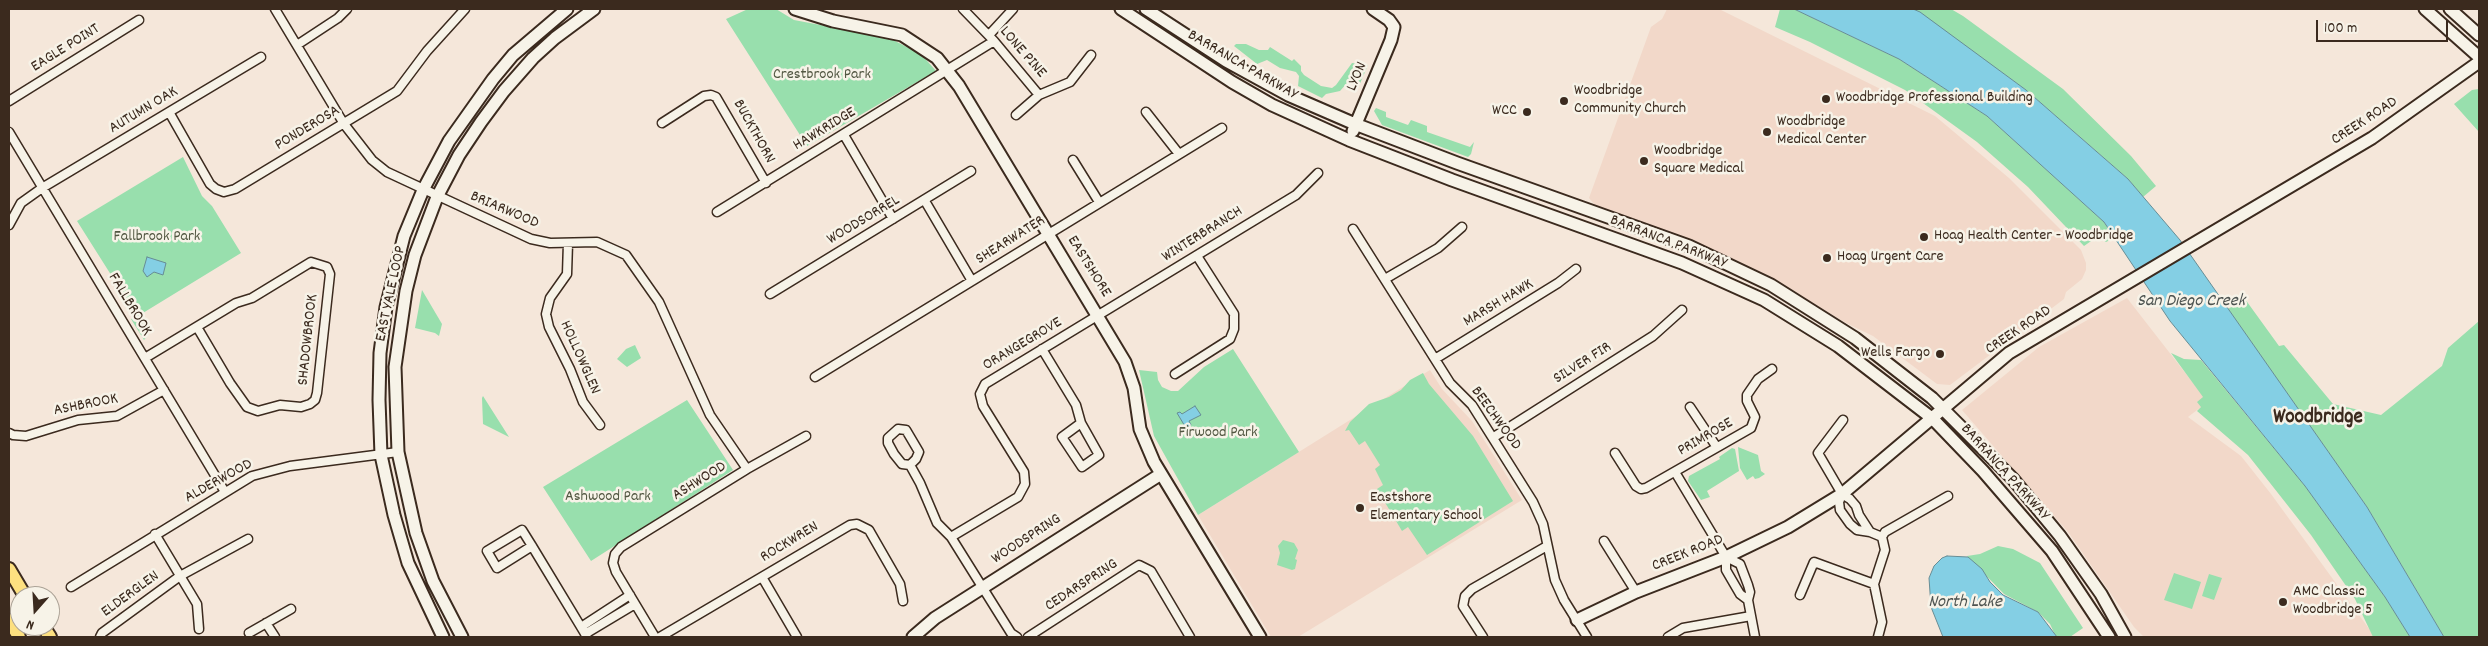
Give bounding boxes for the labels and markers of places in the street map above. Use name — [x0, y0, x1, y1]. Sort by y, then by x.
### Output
place label: Woodbridge Community Church — [1574, 82, 1686, 120]
place label: Woodbridge Professional Building — [1836, 89, 2033, 109]
marker: Woodbridge Professional Building — [1820, 93, 1832, 105]
marker: Woodbridge Community Church — [1558, 95, 1570, 107]
place label: WCC — [1492, 102, 1517, 122]
marker: WCC — [1521, 106, 1533, 118]
place label: Woodbridge Medical Center — [1777, 113, 1866, 151]
marker: Woodbridge Medical Center — [1761, 126, 1773, 138]
place label: Woodbridge Square Medical — [1654, 142, 1744, 180]
marker: Woodbridge Square Medical — [1638, 155, 1650, 167]
place label: Hoag Health Center - Woodbridge — [1934, 227, 2133, 247]
marker: Hoag Health Center - Woodbridge — [1918, 231, 1930, 243]
place label: Hoag Urgent Care — [1837, 248, 1944, 268]
marker: Hoag Urgent Care — [1821, 252, 1833, 264]
place label: Wells Fargo — [1861, 344, 1930, 364]
marker: Wells Fargo — [1934, 348, 1946, 360]
place label: Eastshore Elementary School — [1370, 489, 1482, 527]
marker: Eastshore Elementary School — [1354, 502, 1366, 514]
place label: AMC Classic Woodbridge 5 — [2293, 583, 2372, 621]
marker: AMC Classic Woodbridge 5 — [2277, 596, 2289, 608]

